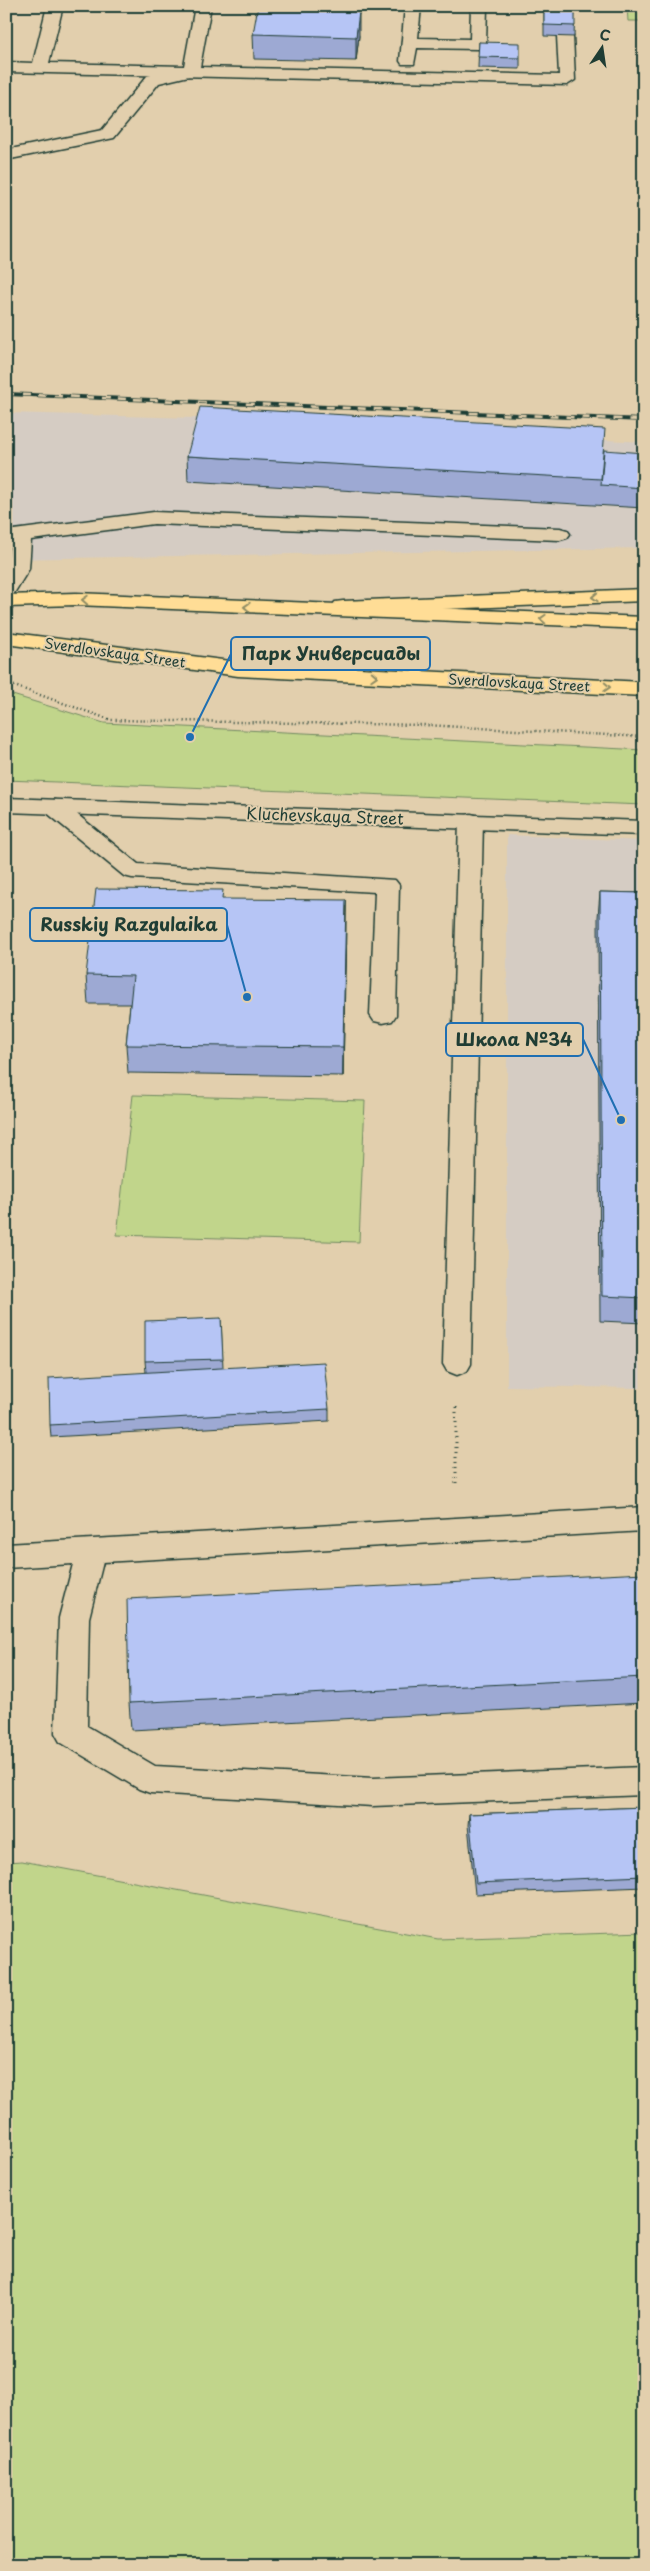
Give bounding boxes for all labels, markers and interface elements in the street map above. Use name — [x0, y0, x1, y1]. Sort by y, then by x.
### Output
north arrow — [578, 22, 628, 72]
text: С — [598, 23, 613, 46]
one-way arrow — [591, 592, 599, 603]
one-way arrow — [81, 594, 89, 605]
one-way arrow — [243, 602, 251, 612]
one-way arrow — [538, 614, 546, 624]
street label: Sverdlovskaya Street — [43, 632, 187, 673]
callout: Парк Универсиады — [231, 637, 430, 670]
text: Парк Универсиады — [242, 639, 420, 666]
street label: Sverdlovskaya Street — [447, 668, 591, 697]
one-way arrow — [371, 670, 379, 681]
one-way arrow — [603, 682, 611, 693]
street label: Kluchevskaya Street — [246, 800, 405, 830]
callout: Russkiy Razgulaika — [30, 908, 227, 941]
text: Russkiy Razgulaika — [40, 910, 218, 937]
callout: Школа №34 — [446, 1023, 583, 1056]
text: Школа №34 — [456, 1025, 572, 1052]

